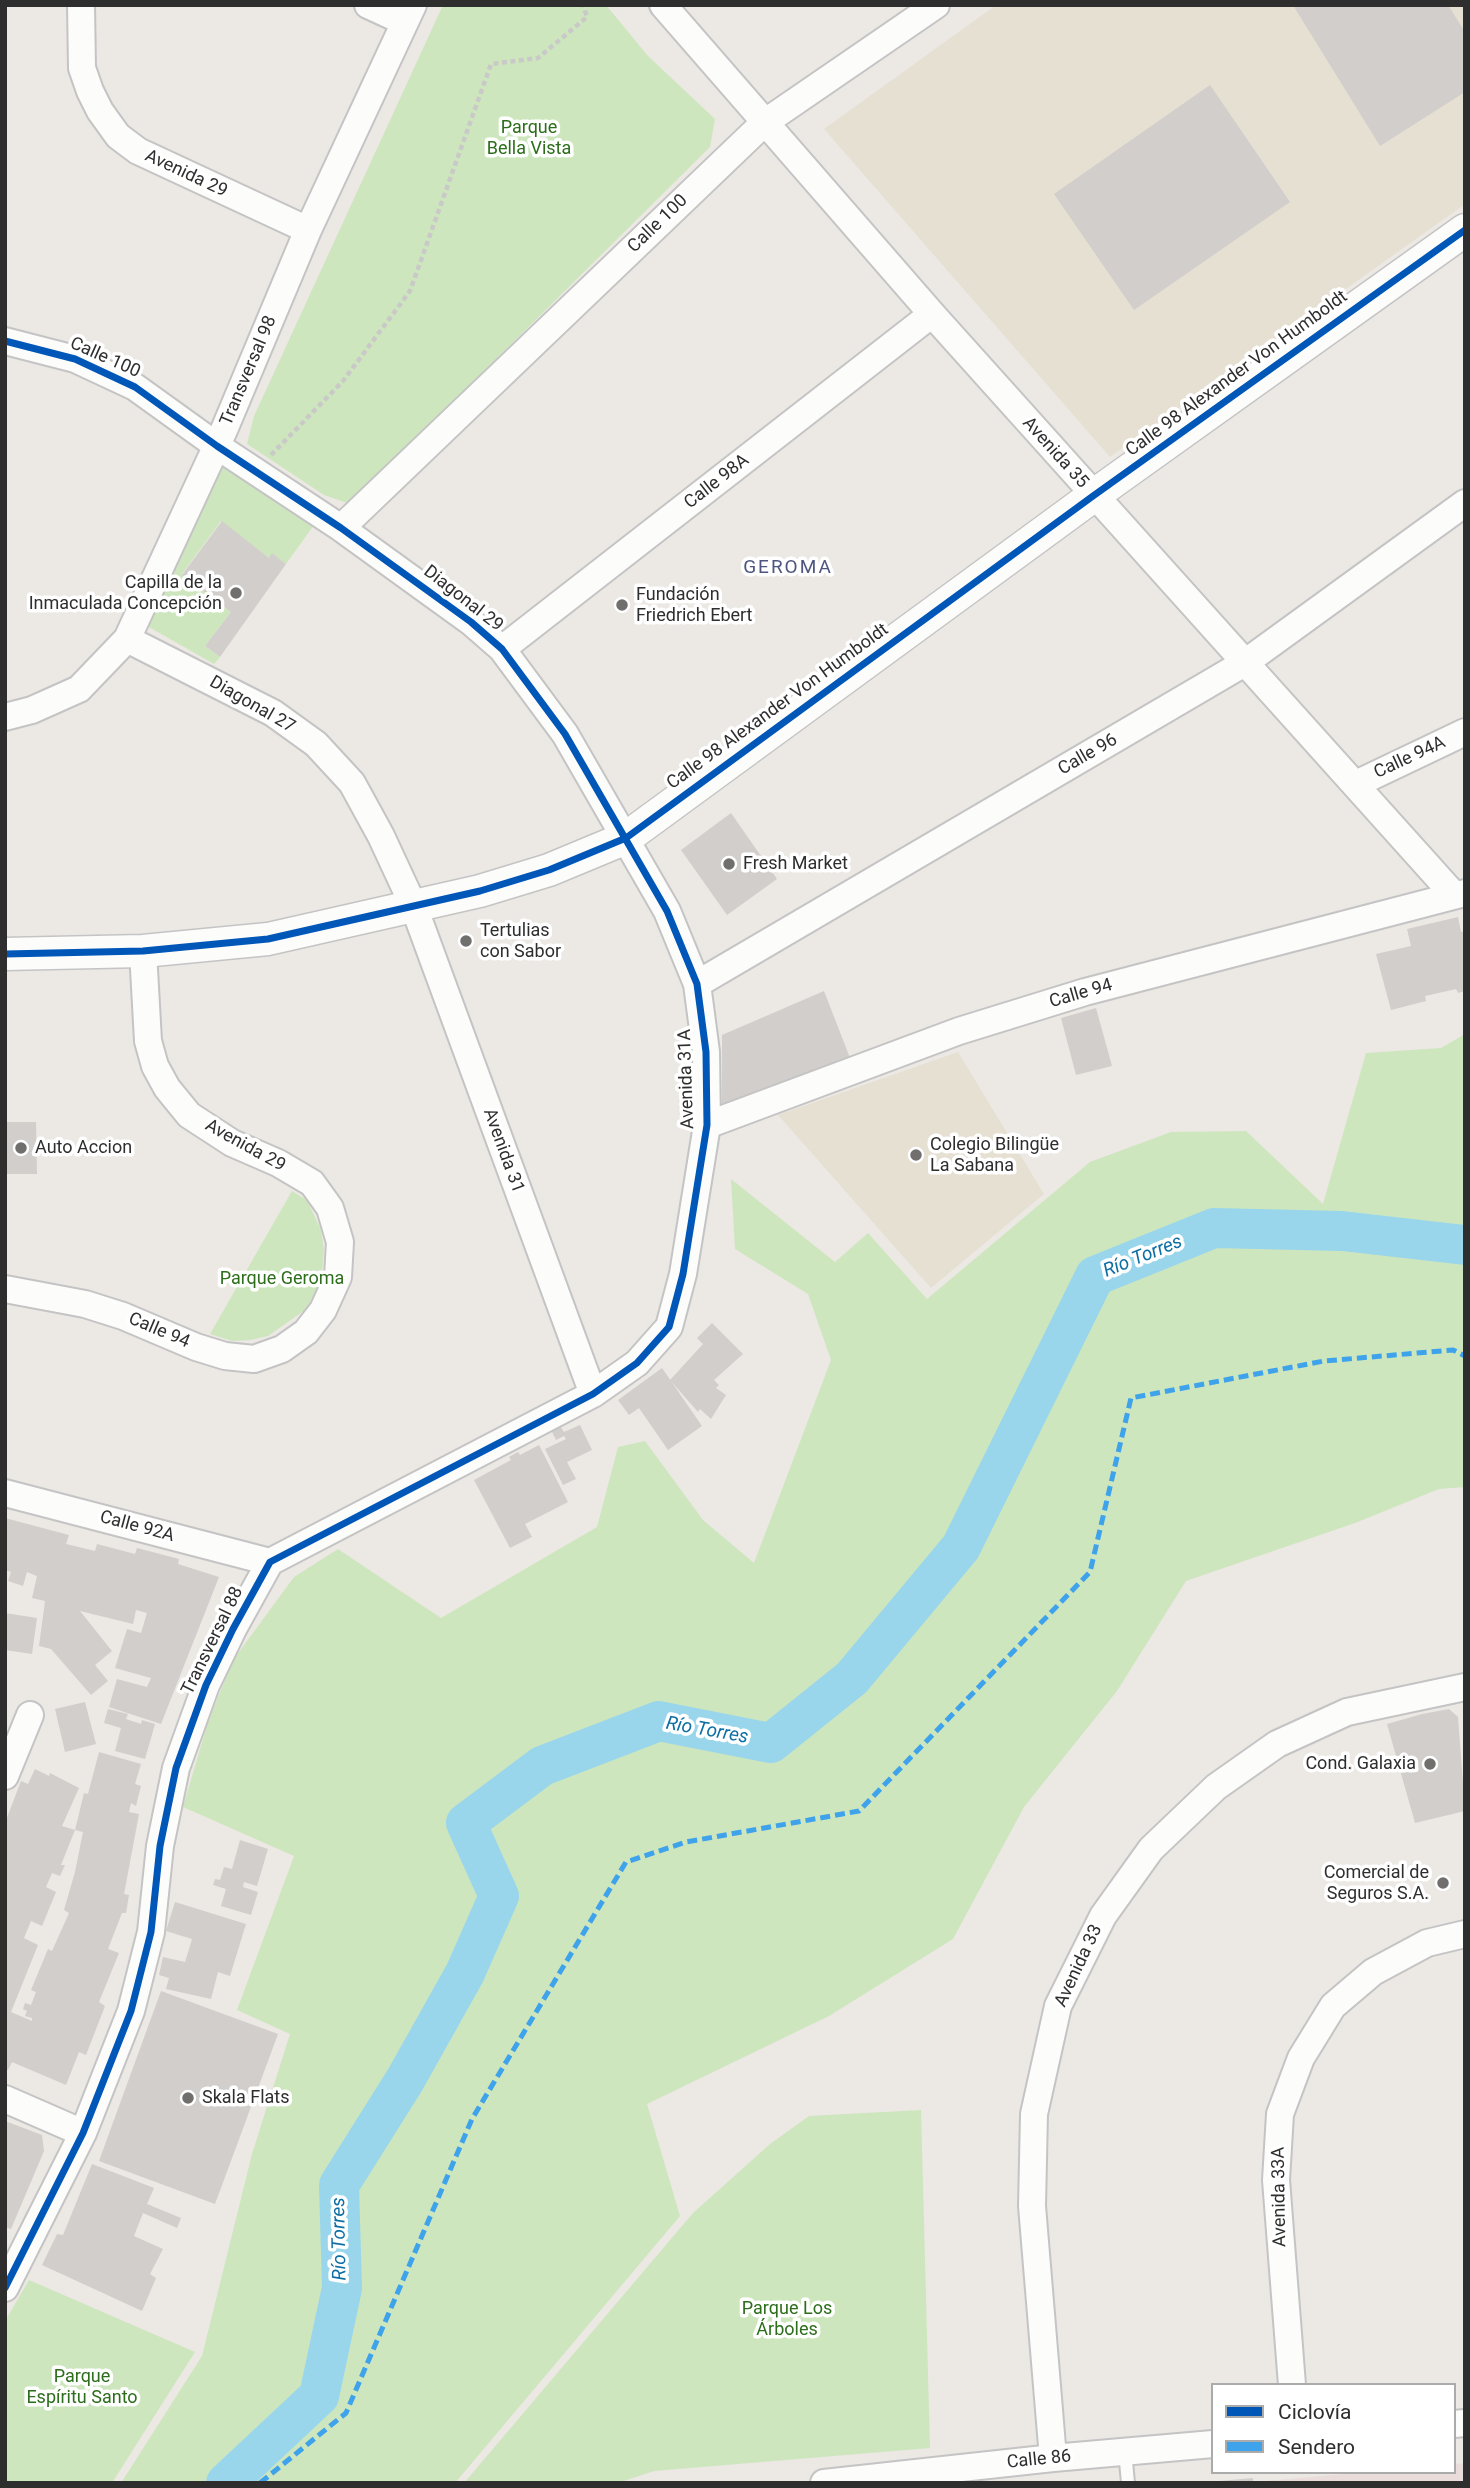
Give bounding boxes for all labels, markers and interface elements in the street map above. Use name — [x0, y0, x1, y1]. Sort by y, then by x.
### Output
park label: Parque Bella Vista — [487, 117, 571, 160]
street label: Avenida 29 — [141, 146, 231, 202]
street label: Calle 100 — [624, 190, 692, 258]
street label: Calle 98 Alexander Von Humboldt — [1122, 286, 1352, 462]
street label: Transversal 98 — [216, 313, 282, 429]
street label: Calle 100 — [67, 333, 143, 383]
street label: Avenida 35 — [1017, 413, 1093, 493]
street label: Calle 98A — [680, 450, 754, 514]
district label: GEROMA — [744, 557, 832, 579]
street label: Diagonal 29 — [419, 561, 507, 637]
place label: Capilla de la Inmaculada Concepción — [29, 572, 222, 614]
place label: Fundación Friedrich Ebert — [636, 584, 752, 626]
marker: Capilla de la Inmaculada Concepción — [228, 585, 244, 601]
marker: Fundación Friedrich Ebert — [614, 597, 630, 613]
street label: Calle 98 Alexander Von Humboldt — [663, 619, 893, 795]
street label: Diagonal 27 — [205, 672, 299, 738]
street label: Calle 96 — [1055, 730, 1121, 780]
street label: Calle 94A — [1371, 732, 1449, 784]
place label: Fresh Market — [743, 853, 848, 875]
marker: Fresh Market — [721, 856, 737, 872]
place label: Tertulias con Sabor — [480, 920, 561, 962]
marker: Tertulias con Sabor — [458, 933, 474, 949]
street label: Calle 94 — [1047, 975, 1115, 1013]
street label: Avenida 31A — [674, 1029, 700, 1129]
street label: Avenida 31 — [478, 1106, 528, 1196]
street label: Avenida 29 — [201, 1115, 289, 1177]
place label: Colegio Bilingüe La Sabana — [930, 1134, 1059, 1176]
place label: Auto Accion — [35, 1137, 132, 1159]
marker: Auto Accion — [13, 1140, 29, 1156]
marker: Colegio Bilingüe La Sabana — [908, 1147, 924, 1163]
water label: Río Torres — [1100, 1231, 1186, 1283]
park label: Parque Geroma — [220, 1268, 344, 1290]
street label: Calle 94 — [125, 1308, 193, 1354]
street label: Calle 92A — [97, 1507, 177, 1547]
street label: Transversal 88 — [178, 1584, 248, 1698]
water label: Río Torres — [664, 1713, 750, 1749]
place label: Cond. Galaxia — [1305, 1753, 1416, 1775]
marker: Cond. Galaxia — [1422, 1756, 1438, 1772]
place label: Comercial de Seguros S.A. — [1324, 1862, 1429, 1904]
marker: Comercial de Seguros S.A. — [1435, 1875, 1451, 1891]
street label: Avenida 33 — [1051, 1921, 1107, 2011]
place label: Skala Flats — [202, 2087, 290, 2109]
marker: Skala Flats — [180, 2090, 196, 2106]
street label: Avenida 33A — [1268, 2147, 1292, 2247]
water label: Río Torres — [328, 2197, 352, 2281]
park label: Parque Los Árboles — [742, 2298, 832, 2340]
park label: Parque Espíritu Santo — [26, 2366, 138, 2408]
legend — [1211, 2383, 1456, 2474]
text: Ciclovía — [1278, 2400, 1352, 2424]
text: Sendero — [1278, 2435, 1355, 2459]
street label: Calle 86 — [1006, 2446, 1072, 2474]

